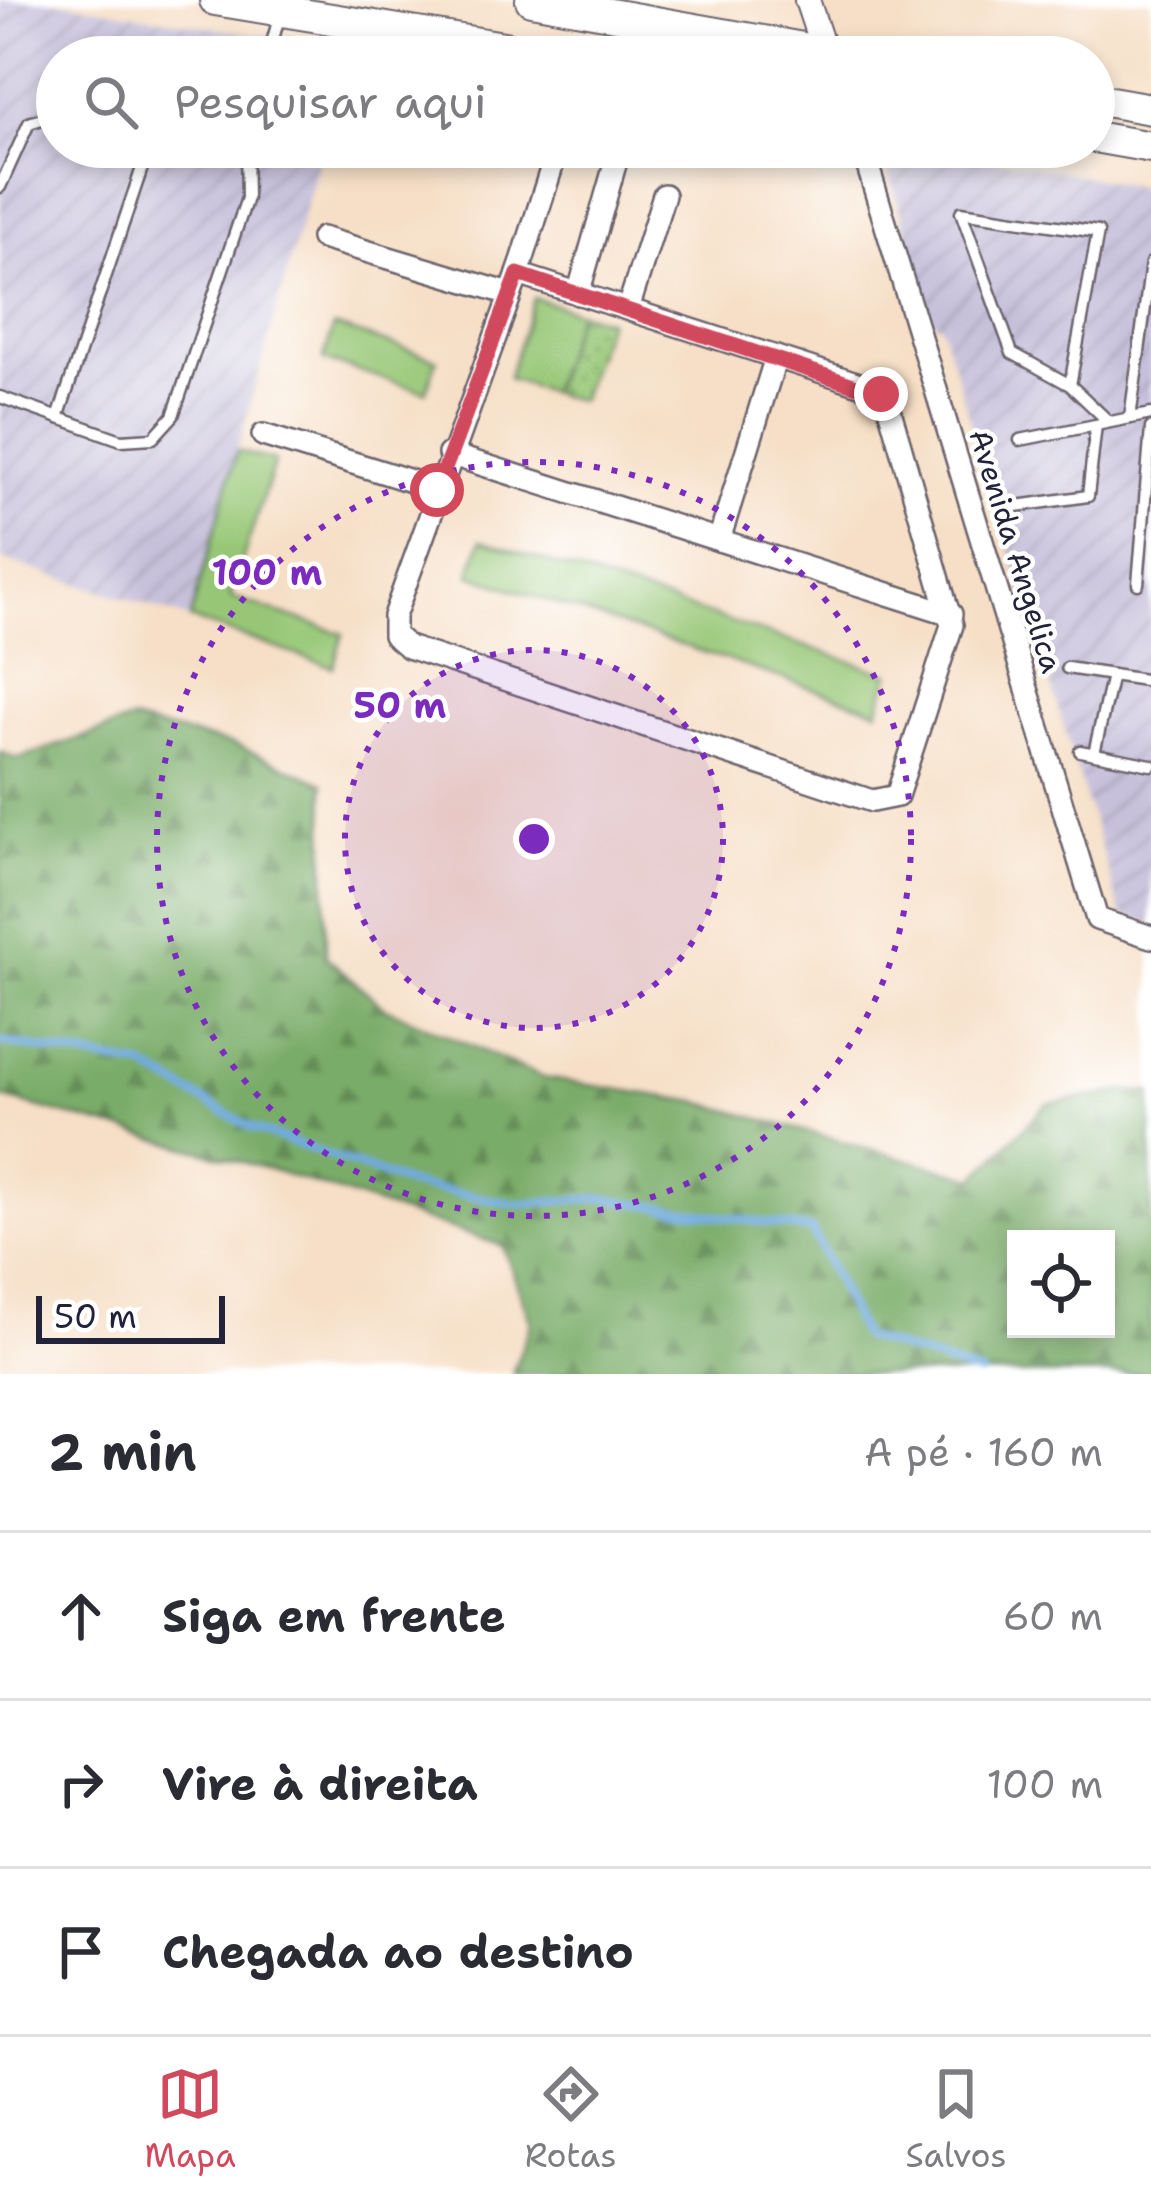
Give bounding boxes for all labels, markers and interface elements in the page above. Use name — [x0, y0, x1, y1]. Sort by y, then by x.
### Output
search box — [36, 36, 1115, 168]
icon: search — [78, 69, 144, 135]
text: Pesquisar aqui — [174, 72, 487, 132]
route end — [854, 367, 908, 421]
street label: Avenida Angelica — [959, 424, 1073, 678]
route start — [410, 463, 464, 517]
text: 100 m — [212, 548, 323, 597]
text: 50 m — [354, 681, 447, 730]
centre of rings — [513, 818, 555, 860]
map controls — [1007, 1230, 1115, 1338]
button: locate — [1007, 1230, 1115, 1338]
scale bar — [36, 1290, 225, 1343]
text: 50 m — [54, 1294, 137, 1339]
text: 2 min — [48, 1418, 197, 1486]
text: A pé · 160 m — [864, 1426, 1103, 1478]
icon: ahead — [48, 1583, 114, 1649]
text: Siga em frente — [162, 1586, 506, 1646]
text: 60 m — [1003, 1590, 1103, 1642]
icon: right — [48, 1751, 114, 1817]
text: Vire à direita — [162, 1754, 478, 1814]
text: 100 m — [987, 1758, 1103, 1810]
icon: arrive — [48, 1919, 114, 1985]
text: Chegada ao destino — [162, 1922, 634, 1982]
tab: Mapa — [144, 2061, 236, 2178]
tab: Rotas — [525, 2061, 617, 2178]
tab: Salvos — [906, 2061, 1007, 2178]

